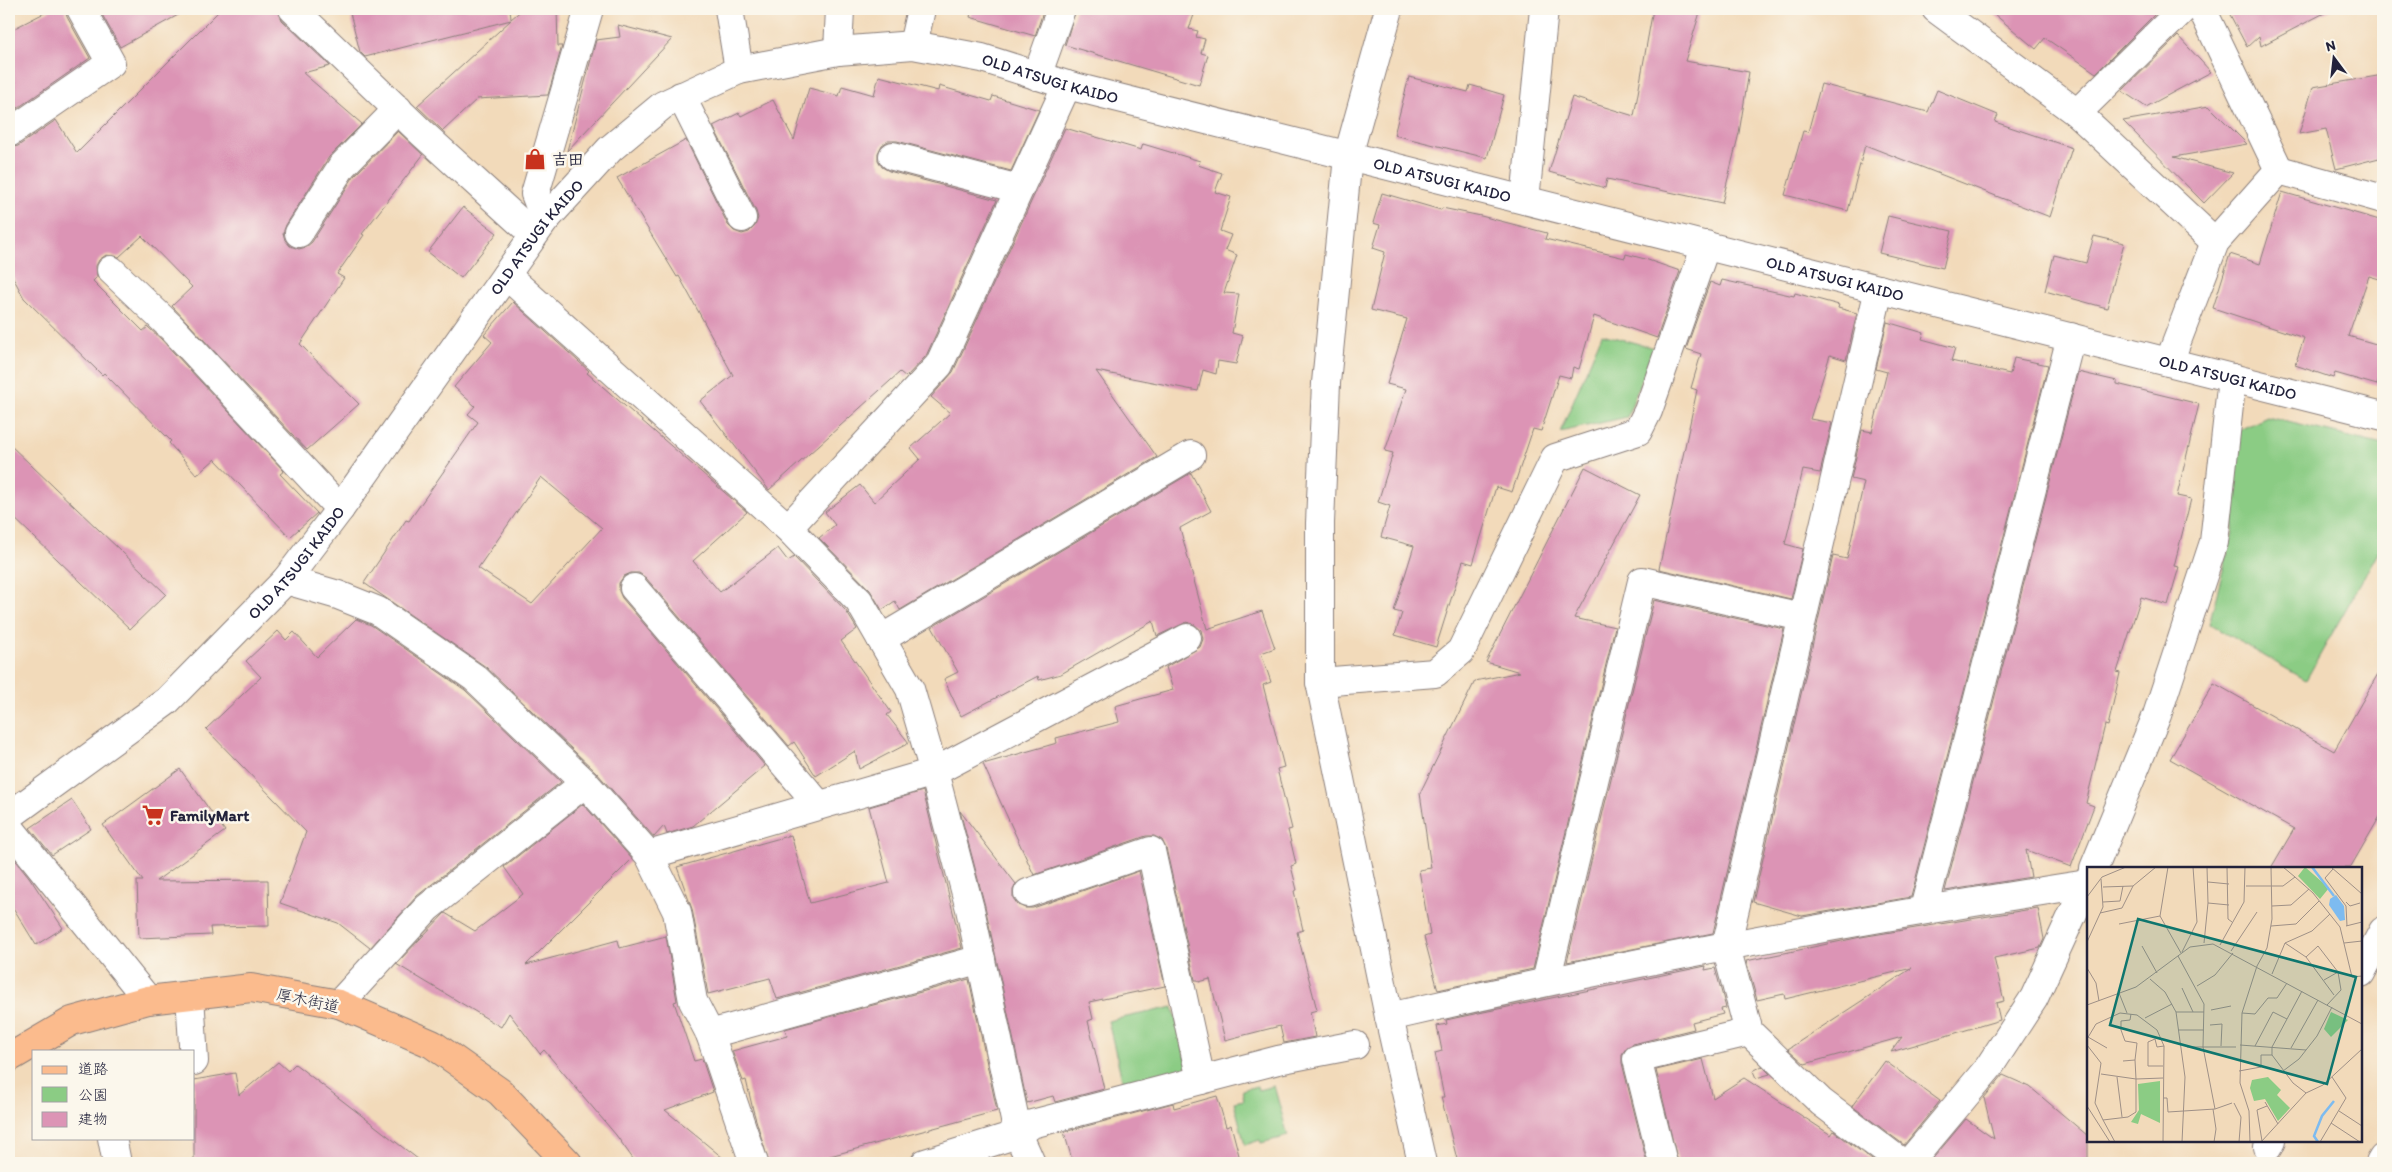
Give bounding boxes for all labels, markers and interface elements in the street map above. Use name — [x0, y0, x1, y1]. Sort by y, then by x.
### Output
north arrow — [2310, 32, 2360, 82]
text: N — [2324, 36, 2338, 55]
street label: OLD ATSUGI KAIDO — [979, 50, 1120, 108]
shop icon: 吉田 — [522, 146, 548, 172]
place label: 吉田 — [552, 150, 584, 169]
street label: OLD ATSUGI KAIDO — [1371, 153, 1513, 206]
street label: OLD ATSUGI KAIDO — [486, 175, 588, 299]
street label: OLD ATSUGI KAIDO — [1764, 252, 1906, 305]
street label: OLD ATSUGI KAIDO — [2157, 351, 2299, 404]
street label: OLD ATSUGI KAIDO — [244, 502, 349, 623]
supermarket icon: FamilyMart — [140, 802, 166, 828]
place label: FamilyMart — [170, 806, 249, 826]
inset map — [2087, 867, 2362, 1142]
street label: 厚木街道 — [275, 985, 341, 1016]
legend — [32, 1050, 195, 1140]
text: 道路 — [78, 1060, 108, 1078]
text: 公園 — [78, 1086, 108, 1104]
text: 建物 — [78, 1110, 108, 1128]

